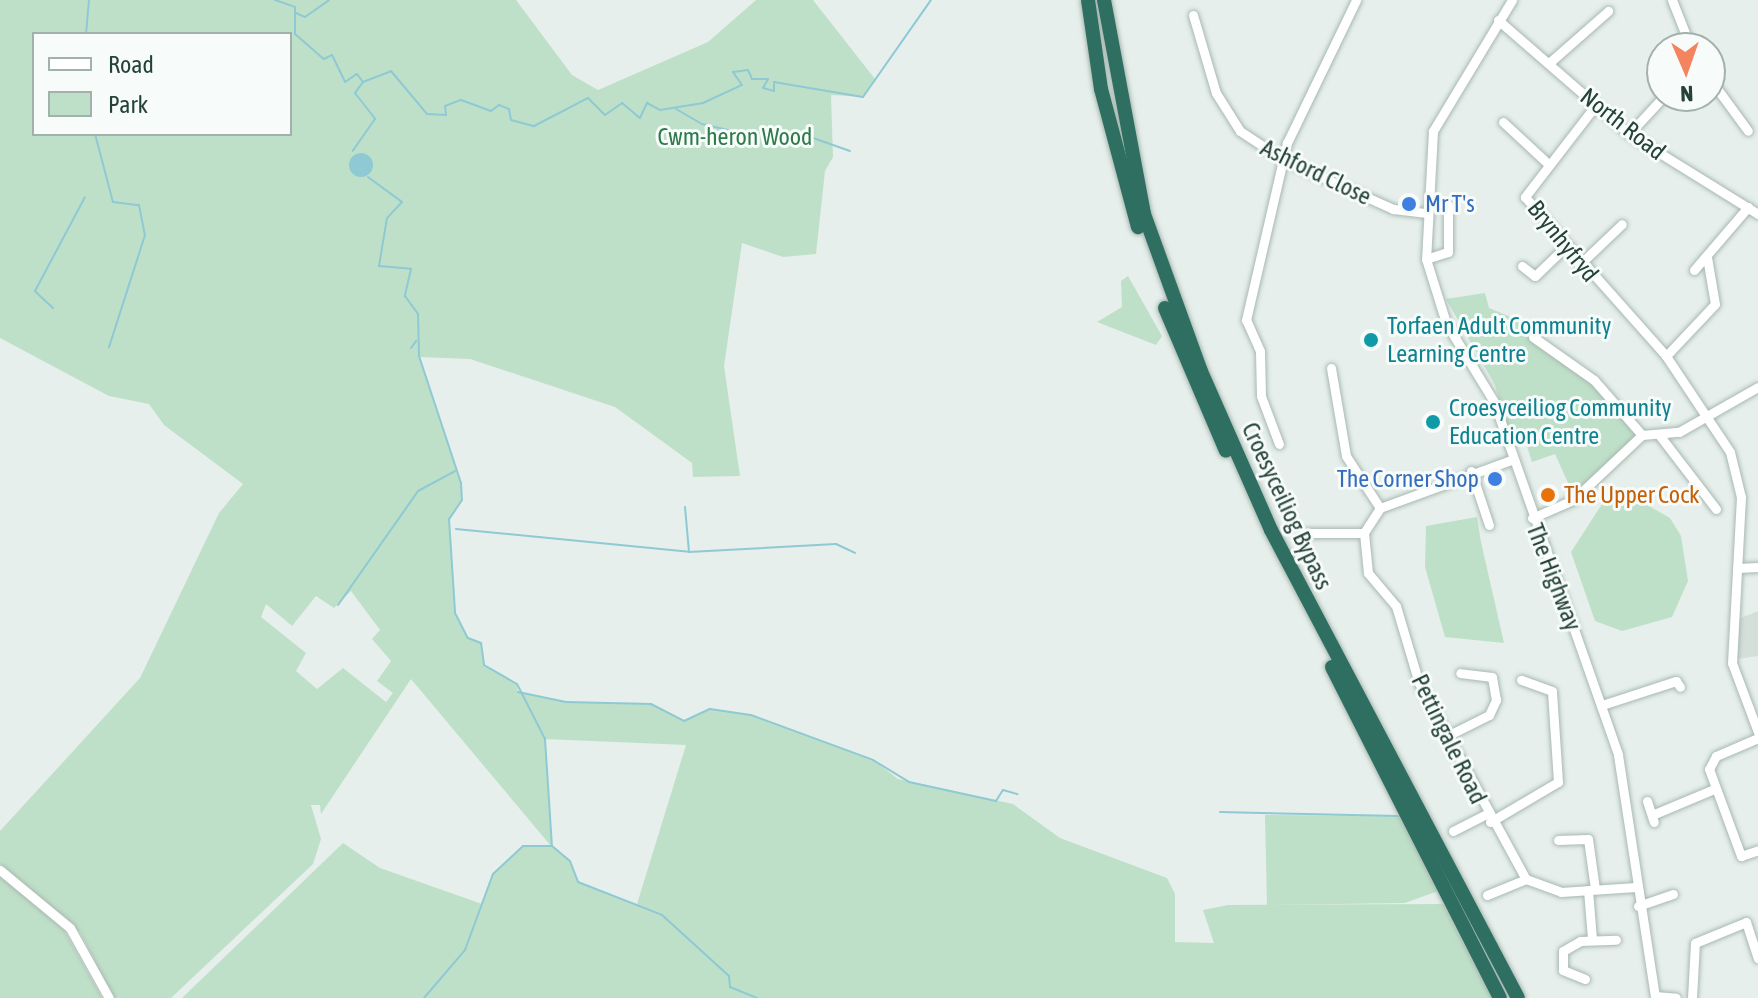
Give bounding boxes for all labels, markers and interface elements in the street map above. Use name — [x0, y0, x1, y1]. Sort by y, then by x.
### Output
legend — [32, 32, 292, 136]
north arrow — [1646, 32, 1726, 112]
text: Road — [108, 51, 154, 78]
text: N — [1680, 81, 1694, 107]
street label: North Road — [1575, 82, 1671, 166]
text: Park — [108, 91, 148, 118]
park label: Cwm-heron Wood — [658, 123, 812, 151]
street label: Ashford Close — [1256, 133, 1376, 211]
place label: Mr T's — [1425, 190, 1475, 218]
marker: Mr T's — [1400, 195, 1418, 213]
street label: Brynhyfryd — [1522, 195, 1604, 287]
place label: Torfaen Adult Community Learning Centre — [1387, 312, 1611, 368]
marker: Torfaen Adult Community Learning Centre — [1362, 331, 1380, 349]
place label: Croesyceiliog Community Education Centre — [1449, 394, 1671, 450]
marker: Croesyceiliog Community Education Centre — [1424, 413, 1442, 431]
street label: Croesyceiliog Bypass — [1236, 418, 1338, 594]
place label: The Corner Shop — [1337, 465, 1479, 493]
marker: The Corner Shop — [1486, 470, 1504, 488]
place label: The Upper Cock — [1564, 481, 1700, 509]
marker: The Upper Cock — [1539, 486, 1557, 504]
street label: The Highway — [1520, 519, 1588, 635]
street label: Pettingale Road — [1405, 670, 1493, 808]

